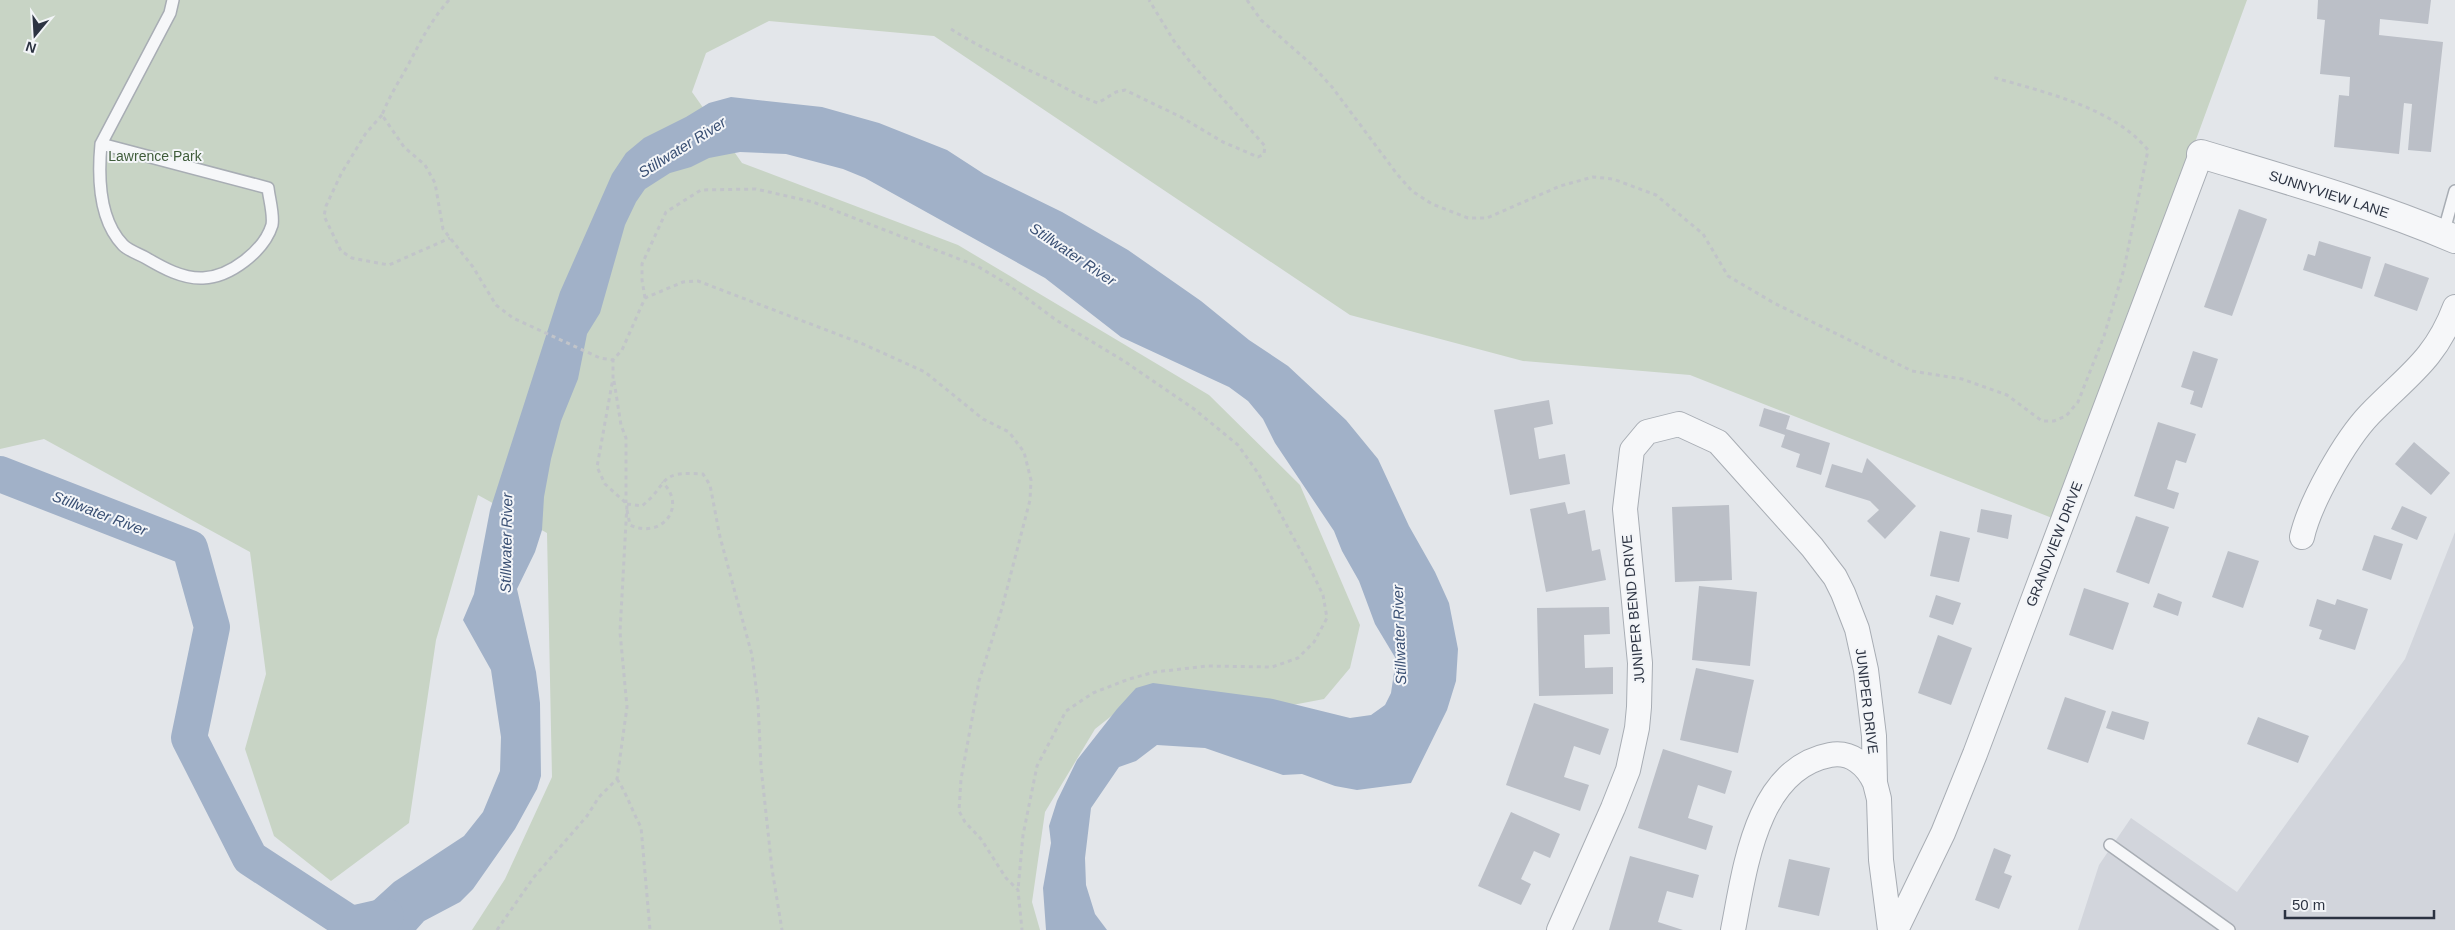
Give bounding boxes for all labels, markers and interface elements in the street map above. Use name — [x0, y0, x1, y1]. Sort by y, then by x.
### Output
north arrow — [10, 10, 60, 60]
text: N — [24, 38, 38, 57]
water label: Stillwater River — [635, 113, 730, 181]
park label: Lawrence Park — [108, 148, 203, 164]
street label: SUNNYVIEW LANE — [2267, 167, 2391, 221]
water label: Stillwater River — [1027, 219, 1120, 290]
street label: GRANDVIEW DRIVE — [2023, 479, 2085, 609]
water label: Stillwater River — [50, 487, 151, 539]
water label: Stillwater River — [497, 492, 515, 593]
street label: JUNIPER BEND DRIVE — [1619, 534, 1647, 684]
water label: Stillwater River — [1389, 584, 1409, 685]
street label: JUNIPER DRIVE — [1853, 647, 1881, 755]
scale bar — [2285, 888, 2434, 920]
text: 50 m — [2292, 896, 2325, 913]

